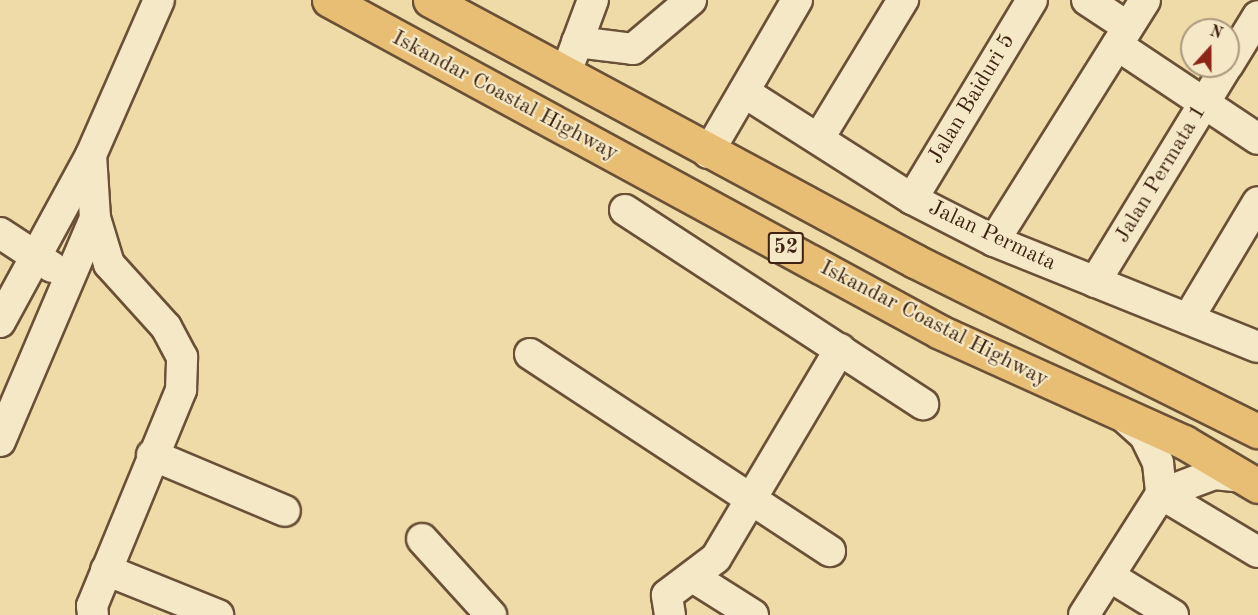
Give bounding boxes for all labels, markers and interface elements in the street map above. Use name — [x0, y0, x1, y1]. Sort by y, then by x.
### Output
north arrow — [1180, 18, 1240, 78]
text: N — [1207, 23, 1224, 43]
street label: Iskandar Coastal Highway — [387, 25, 623, 167]
street label: Jalan Baiduri 5 — [923, 29, 1021, 169]
street label: Jalan Permata 1 — [1109, 100, 1213, 248]
street label: Jalan Permata — [924, 195, 1060, 277]
road number: 52 — [766, 230, 806, 266]
street label: Iskandar Coastal Highway — [816, 255, 1052, 393]

